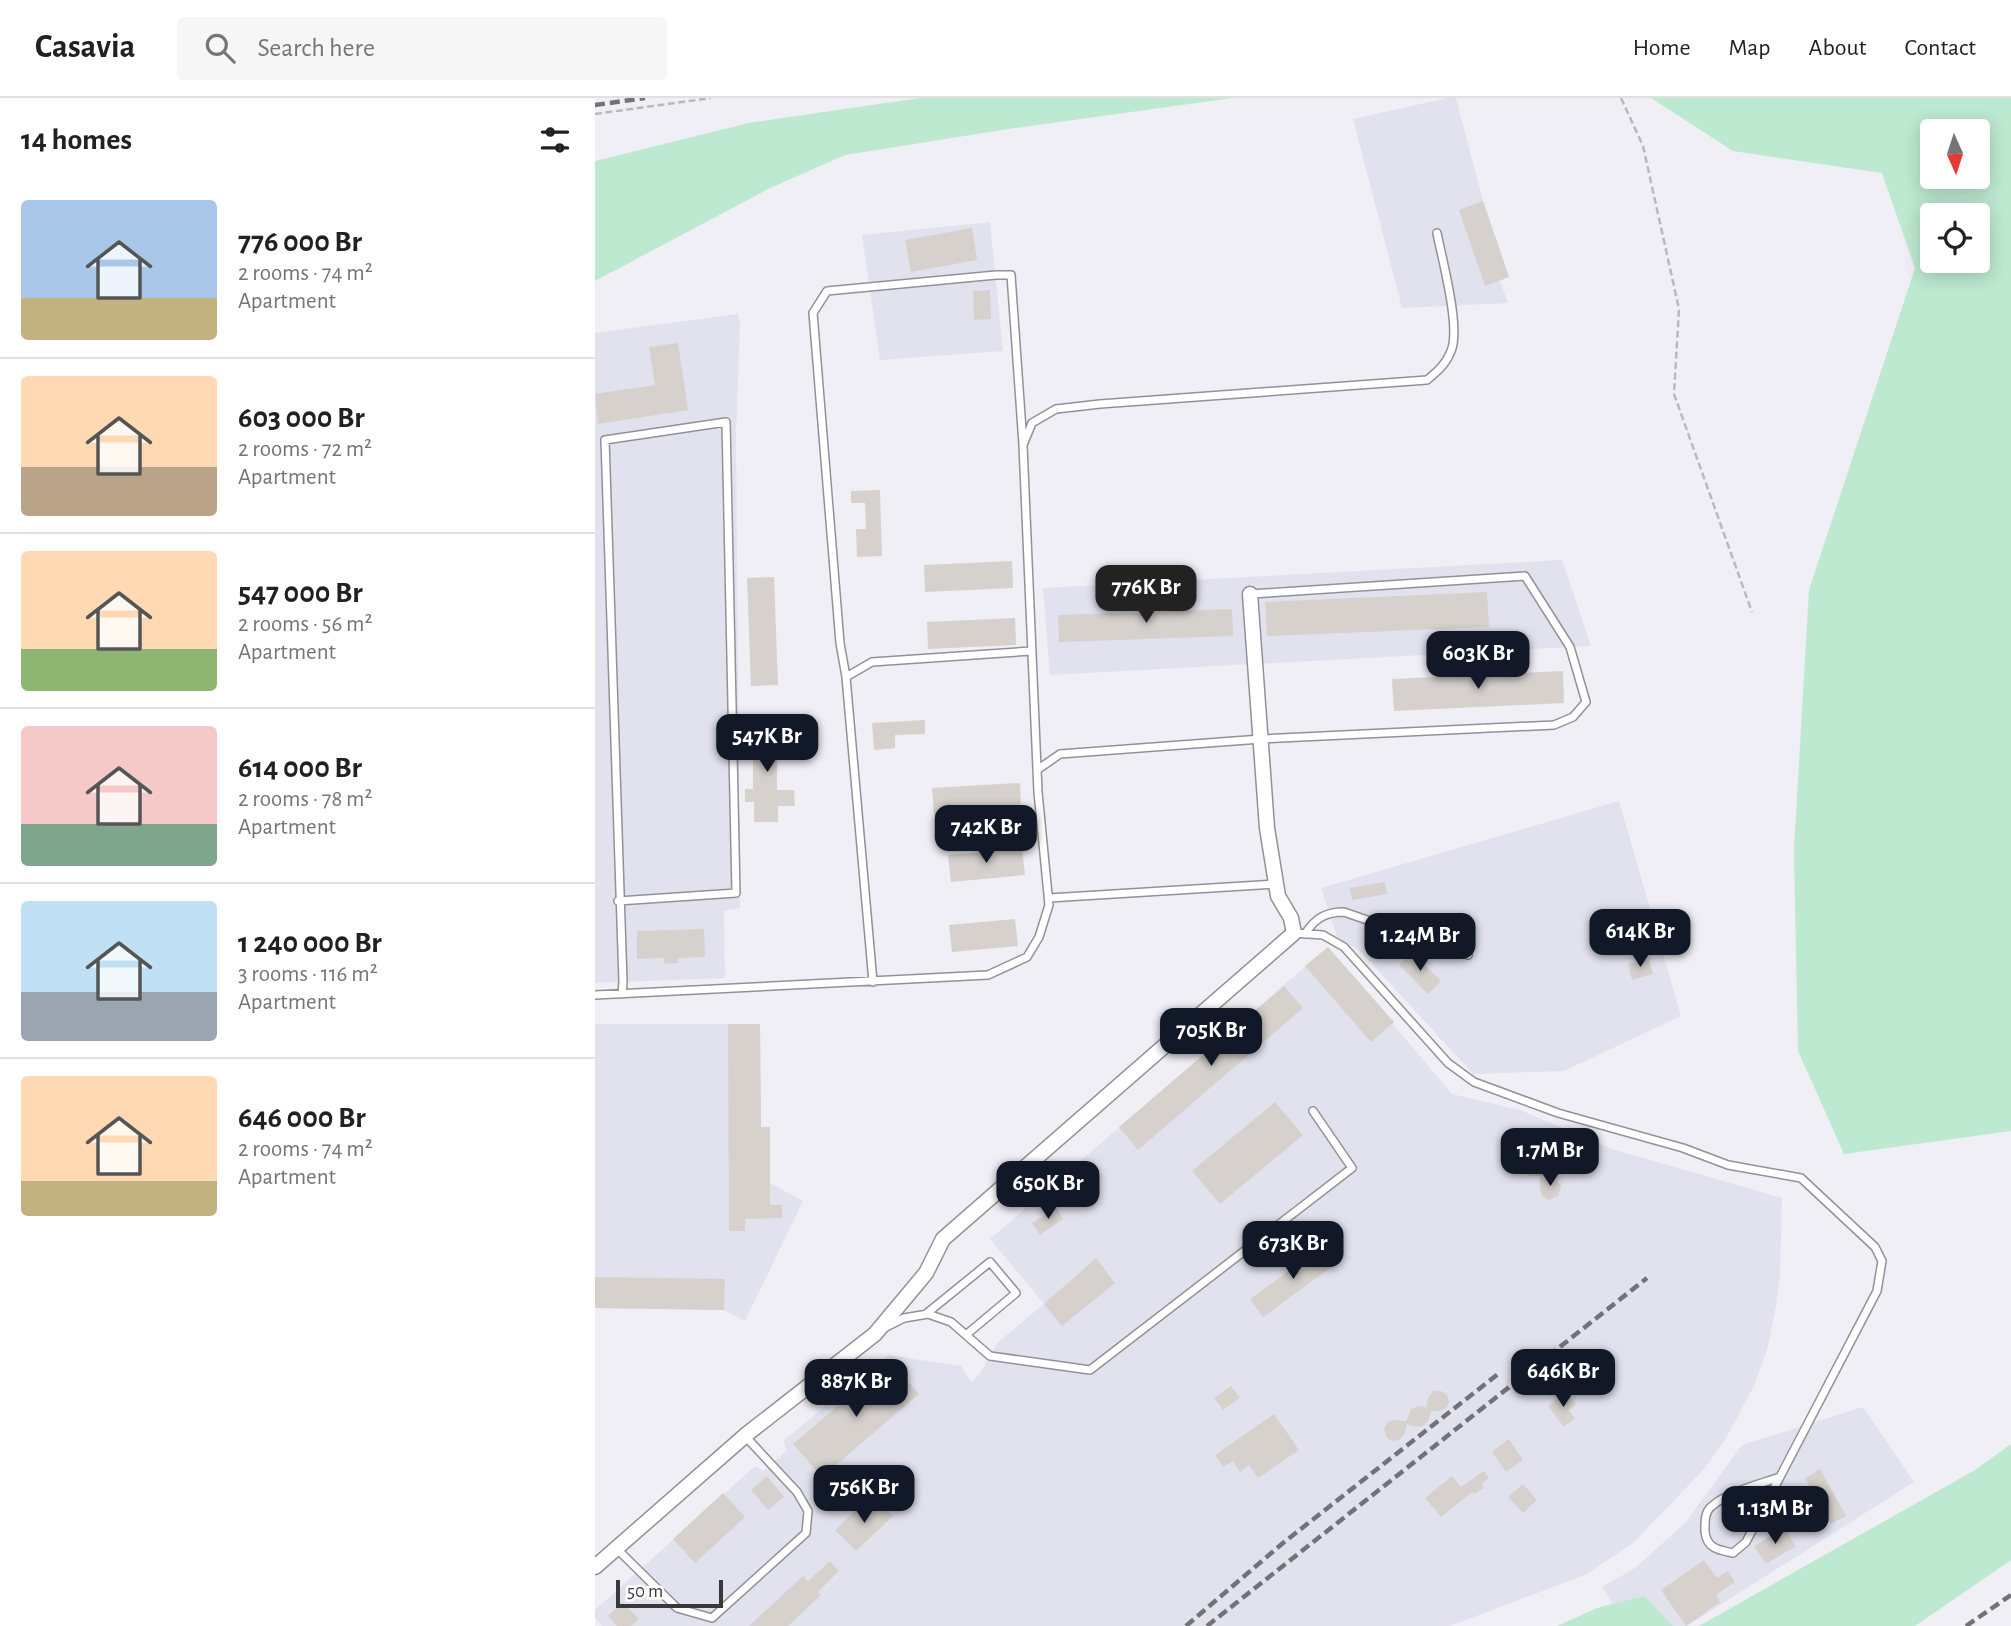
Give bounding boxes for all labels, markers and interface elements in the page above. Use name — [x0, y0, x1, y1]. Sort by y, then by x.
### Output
search box — [177, 17, 667, 80]
icon: search — [201, 29, 239, 67]
text: Casavia — [35, 31, 135, 64]
text: Search here — [257, 35, 375, 61]
text: Home — [1633, 36, 1691, 60]
text: Map — [1729, 36, 1771, 60]
text: About — [1809, 36, 1866, 60]
text: Contact — [1904, 36, 1976, 60]
north arrow — [1920, 119, 1990, 189]
map controls — [1920, 119, 1990, 273]
icon: filters — [536, 121, 574, 159]
text: 14 homes — [21, 125, 132, 155]
button: locate — [1920, 203, 1990, 273]
text: 776 000 Br — [238, 227, 362, 257]
icon: home — [77, 228, 161, 312]
text: 2 rooms · 74 m² — [238, 262, 373, 285]
text: Apartment — [238, 290, 336, 313]
text: 603 000 Br — [238, 403, 365, 433]
icon: home — [77, 404, 161, 488]
text: 2 rooms · 72 m² — [238, 438, 372, 461]
text: Apartment — [238, 466, 336, 489]
pin: 776K Br — [1081, 566, 1211, 625]
text: 776K Br — [1111, 576, 1181, 599]
text: 547 000 Br — [238, 578, 363, 608]
icon: home — [77, 579, 161, 663]
text: 2 rooms · 56 m² — [238, 613, 372, 636]
pin: 603K Br — [1413, 632, 1543, 691]
text: Apartment — [238, 641, 336, 664]
text: 603K Br — [1442, 642, 1514, 665]
pin: 547K Br — [702, 714, 832, 774]
text: 547K Br — [732, 725, 802, 748]
text: 614 000 Br — [238, 753, 362, 783]
icon: home — [77, 754, 161, 838]
text: 2 rooms · 78 m² — [238, 788, 373, 811]
pin: 742K Br — [921, 806, 1051, 865]
text: Apartment — [238, 816, 336, 839]
text: 742K Br — [951, 816, 1021, 839]
pin: 614K Br — [1575, 910, 1705, 969]
pin: 1.24M Br — [1348, 914, 1492, 973]
text: 614K Br — [1605, 920, 1675, 943]
text: 1.24M Br — [1381, 924, 1459, 947]
text: 1 240 000 Br — [238, 928, 382, 958]
icon: home — [77, 929, 161, 1013]
text: 3 rooms · 116 m² — [238, 963, 378, 986]
text: Apartment — [238, 991, 336, 1014]
pin: 705K Br — [1146, 1009, 1276, 1068]
text: 705K Br — [1176, 1019, 1246, 1042]
text: 646 000 Br — [238, 1103, 366, 1133]
icon: home — [77, 1104, 161, 1188]
pin: 1.7M Br — [1485, 1128, 1615, 1188]
text: 2 rooms · 74 m² — [238, 1138, 373, 1161]
text: 1.7M Br — [1517, 1139, 1583, 1162]
pin: 650K Br — [983, 1162, 1113, 1221]
text: Apartment — [238, 1166, 336, 1189]
text: 650K Br — [1012, 1172, 1084, 1195]
pin: 673K Br — [1228, 1222, 1358, 1281]
text: 673K Br — [1258, 1232, 1328, 1255]
pin: 646K Br — [1498, 1350, 1628, 1409]
pin: 887K Br — [791, 1360, 921, 1419]
text: 646K Br — [1527, 1360, 1599, 1383]
text: 887K Br — [821, 1370, 891, 1393]
pin: 756K Br — [799, 1466, 929, 1525]
text: 756K Br — [829, 1476, 899, 1499]
pin: 1.13M Br — [1703, 1486, 1847, 1546]
text: 1.13M Br — [1738, 1497, 1812, 1520]
scale bar — [616, 1577, 723, 1609]
text: 50 m — [627, 1582, 663, 1601]

